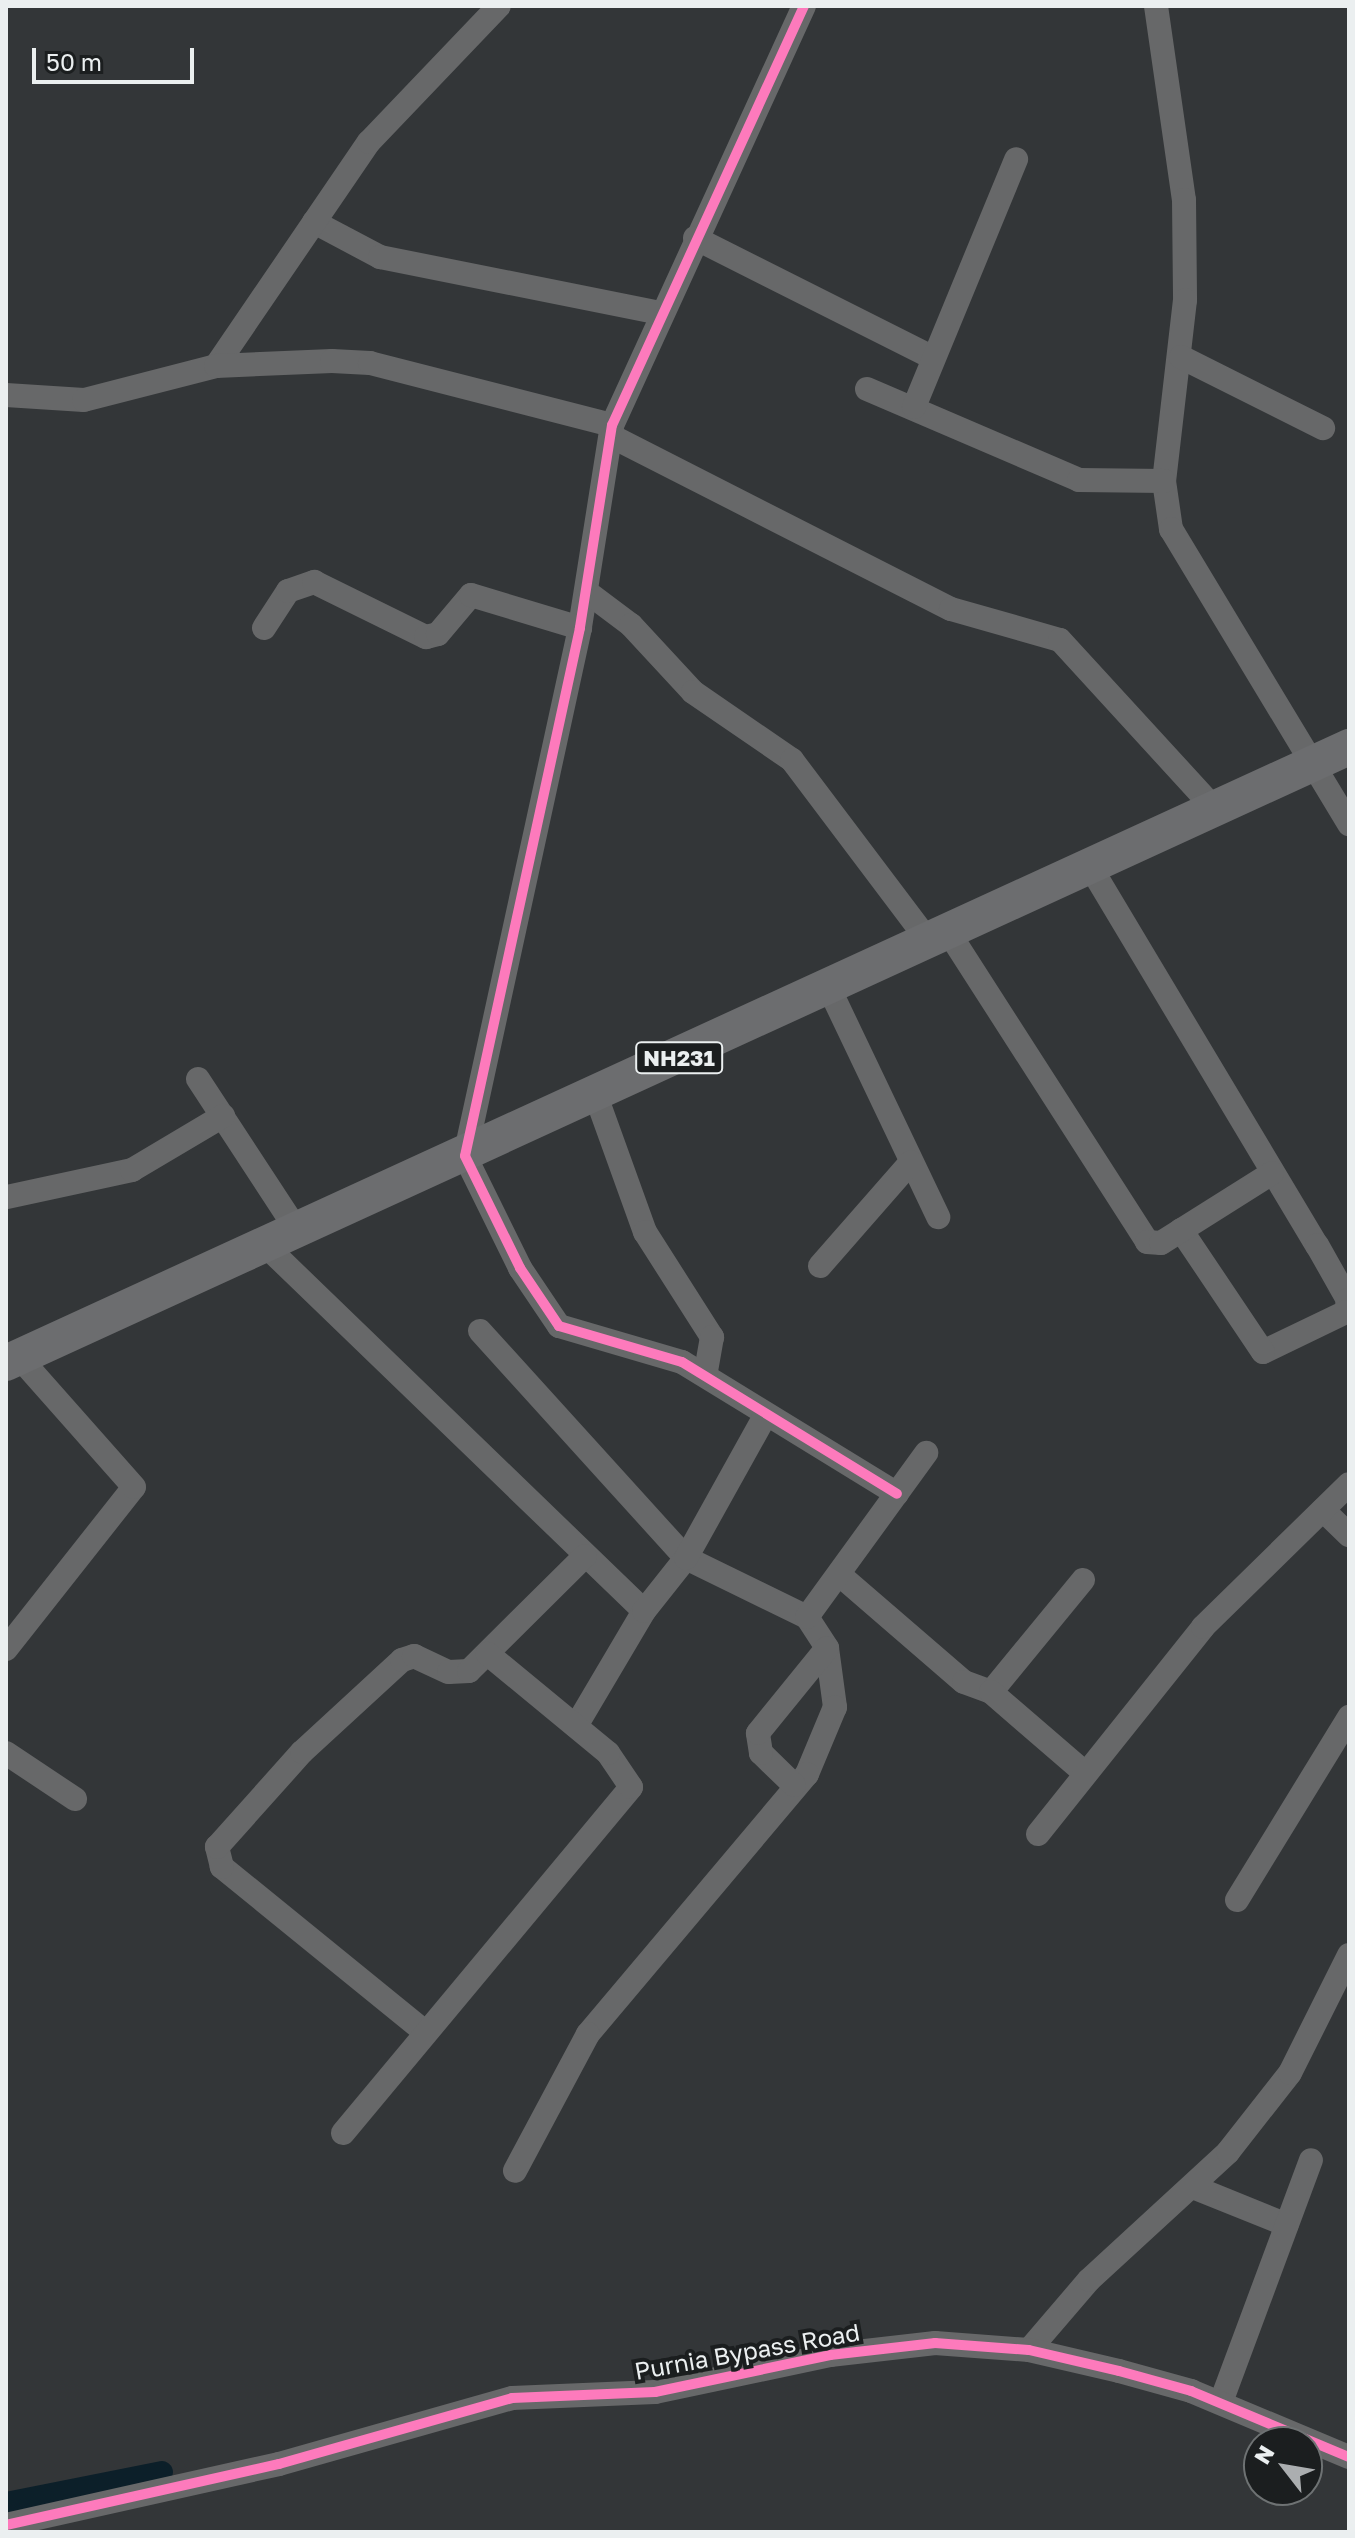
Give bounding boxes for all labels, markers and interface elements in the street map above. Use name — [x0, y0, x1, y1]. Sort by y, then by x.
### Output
scale bar — [36, 32, 198, 82]
text: 50 m — [46, 47, 102, 76]
road number: NH231 — [635, 1040, 723, 1076]
street label: Purnia Bypass Road — [632, 2317, 862, 2385]
north arrow — [1243, 2426, 1323, 2506]
text: N — [1248, 2440, 1280, 2469]

